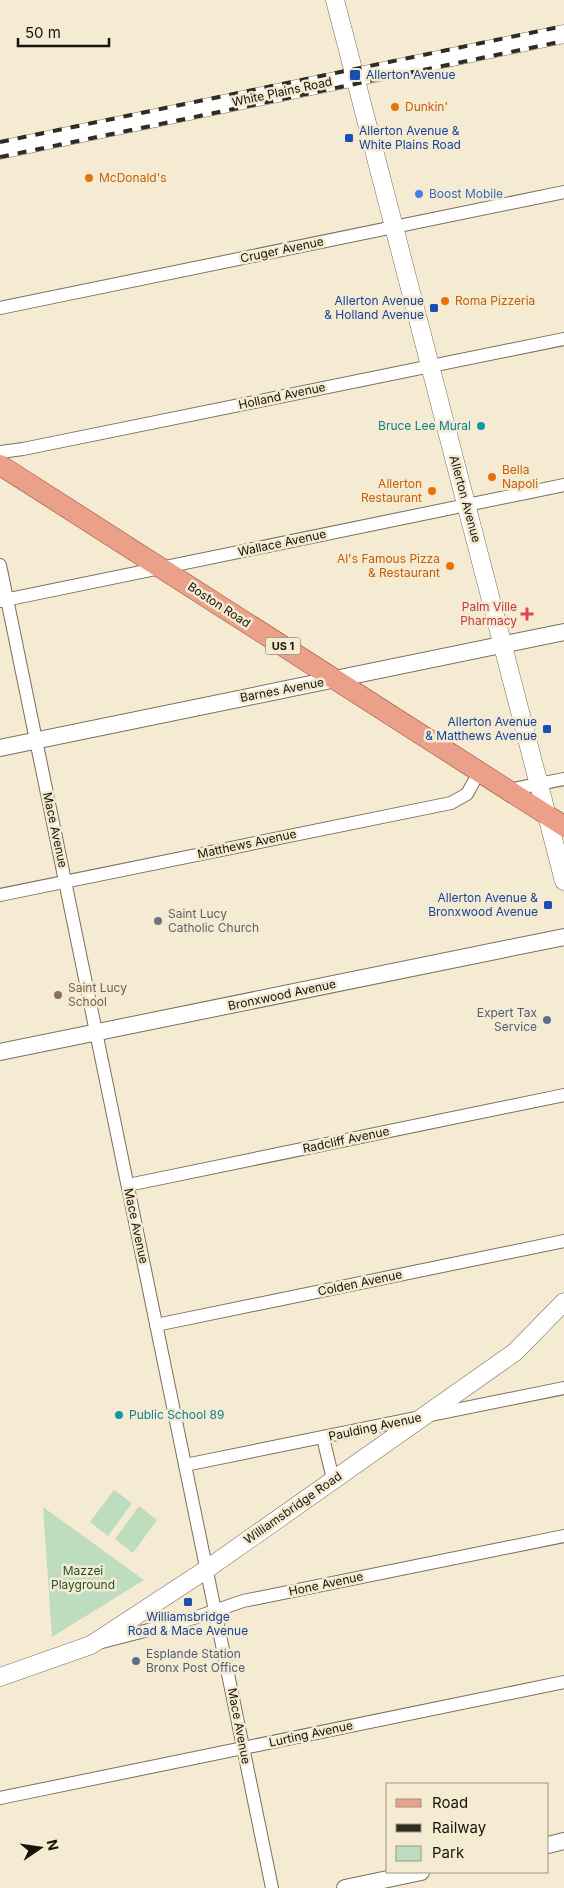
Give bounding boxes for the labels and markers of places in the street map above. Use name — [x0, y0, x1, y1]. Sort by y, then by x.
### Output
place label: Allerton Avenue — [366, 67, 455, 82]
marker: Allerton Avenue — [348, 68, 362, 82]
place label: Dunkin' — [405, 99, 448, 114]
marker: Dunkin' — [389, 101, 401, 113]
place label: Allerton Avenue & White Plains Road — [359, 123, 461, 152]
marker: Allerton Avenue & White Plains Road — [343, 132, 355, 144]
place label: McDonald's — [99, 170, 167, 185]
marker: McDonald's — [83, 172, 95, 184]
place label: Boost Mobile — [429, 186, 503, 201]
marker: Boost Mobile — [413, 188, 425, 200]
place label: Allerton Avenue & Holland Avenue — [324, 293, 424, 322]
place label: Roma Pizzeria — [455, 293, 535, 308]
marker: Roma Pizzeria — [439, 295, 451, 307]
marker: Allerton Avenue & Holland Avenue — [428, 302, 440, 314]
place label: Bruce Lee Mural — [378, 418, 471, 433]
marker: Bruce Lee Mural — [475, 420, 487, 432]
place label: Bella Napoli — [502, 462, 538, 491]
marker: Bella Napoli — [486, 471, 498, 483]
place label: Allerton Restaurant — [361, 476, 422, 505]
marker: Allerton Restaurant — [426, 485, 438, 497]
place label: Al's Famous Pizza & Restaurant — [337, 551, 440, 580]
marker: Al's Famous Pizza & Restaurant — [444, 560, 456, 572]
place label: Palm Ville Pharmacy — [460, 599, 517, 628]
marker: Palm Ville Pharmacy — [521, 608, 533, 620]
place label: Allerton Avenue & Matthews Avenue — [425, 714, 537, 743]
marker: Allerton Avenue & Matthews Avenue — [541, 723, 553, 735]
place label: Allerton Avenue & Bronxwood Avenue — [428, 890, 538, 919]
marker: Allerton Avenue & Bronxwood Avenue — [542, 899, 554, 911]
place label: Saint Lucy Catholic Church — [168, 906, 259, 935]
marker: Saint Lucy Catholic Church — [152, 915, 164, 927]
place label: Saint Lucy School — [68, 980, 127, 1009]
marker: Saint Lucy School — [52, 989, 64, 1001]
place label: Expert Tax Service — [477, 1005, 537, 1034]
marker: Expert Tax Service — [541, 1014, 553, 1026]
place label: Public School 89 — [129, 1407, 224, 1422]
marker: Public School 89 — [113, 1409, 125, 1421]
marker: Williamsbridge Road & Mace Avenue — [182, 1596, 194, 1608]
place label: Williamsbridge Road & Mace Avenue — [128, 1609, 248, 1638]
place label: Esplande Station Bronx Post Office — [146, 1646, 245, 1675]
marker: Esplande Station Bronx Post Office — [130, 1655, 142, 1667]

